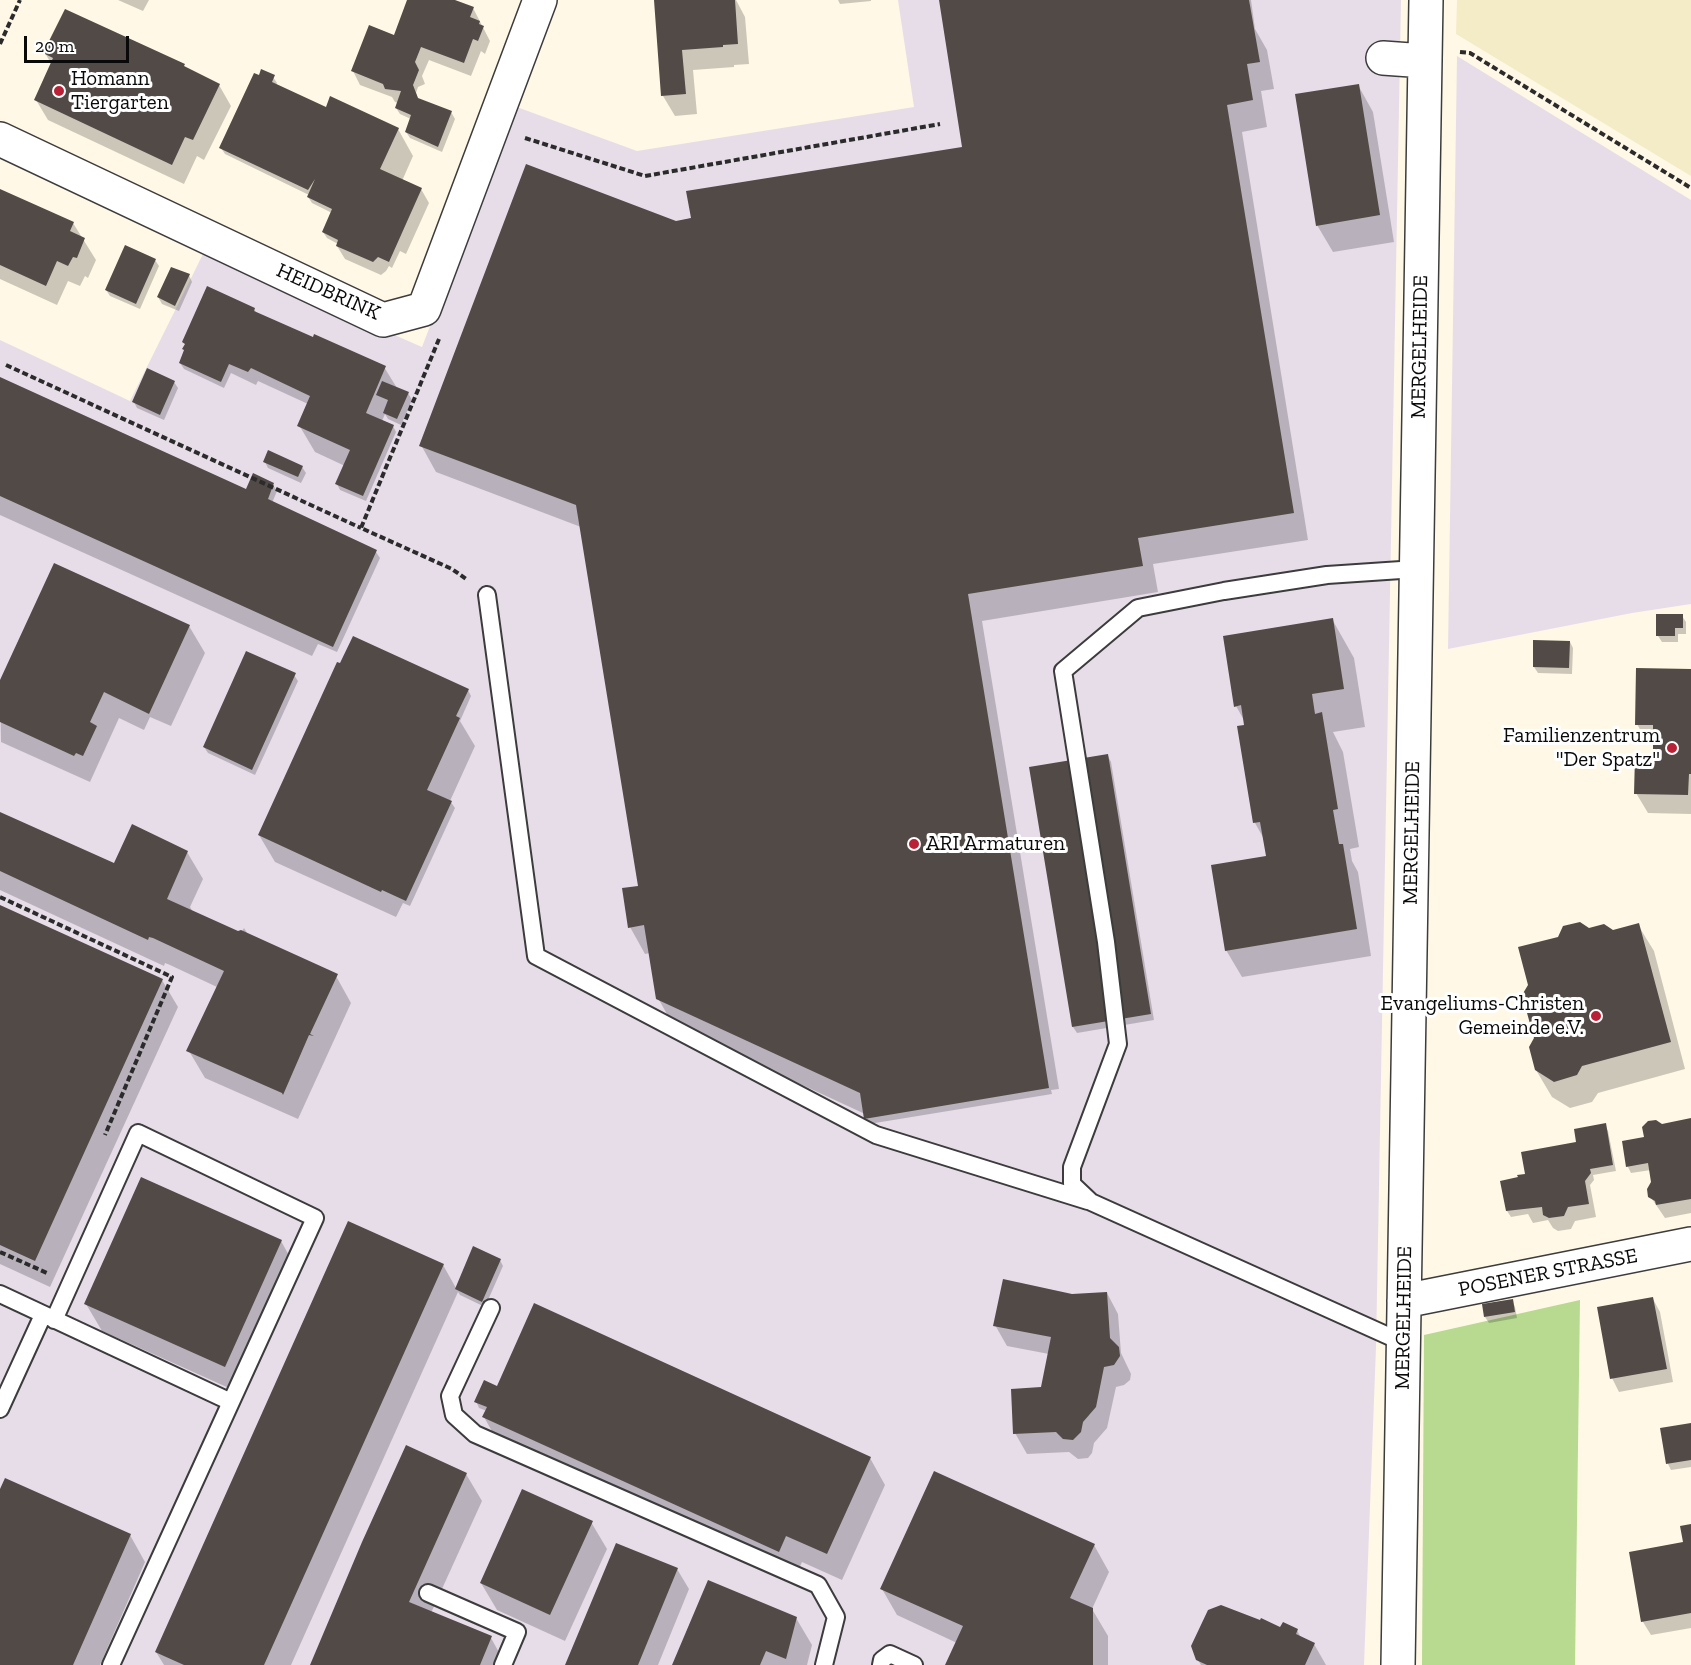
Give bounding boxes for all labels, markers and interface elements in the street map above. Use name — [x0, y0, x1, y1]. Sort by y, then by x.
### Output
scale bar — [27, 24, 132, 62]
text: 20 m — [35, 35, 74, 57]
place label: Homann Tiergarten — [71, 66, 169, 116]
marker: Homann Tiergarten — [52, 84, 66, 98]
street label: HEIDBRINK — [272, 258, 384, 326]
street label: MERGELHEIDE — [1406, 275, 1434, 419]
place label: Familienzentrum "Der Spatz" — [1503, 723, 1660, 773]
marker: Familienzentrum "Der Spatz" — [1665, 741, 1679, 755]
street label: MERGELHEIDE — [1398, 761, 1426, 905]
place label: ARI Armaturen — [926, 831, 1065, 857]
marker: ARI Armaturen — [907, 837, 921, 851]
place label: Evangeliums-Christen Gemeinde e.V. — [1381, 991, 1584, 1041]
marker: Evangeliums-Christen Gemeinde e.V. — [1589, 1009, 1603, 1023]
street label: POSENER STRASSE — [1456, 1243, 1640, 1303]
street label: MERGELHEIDE — [1390, 1246, 1418, 1390]

